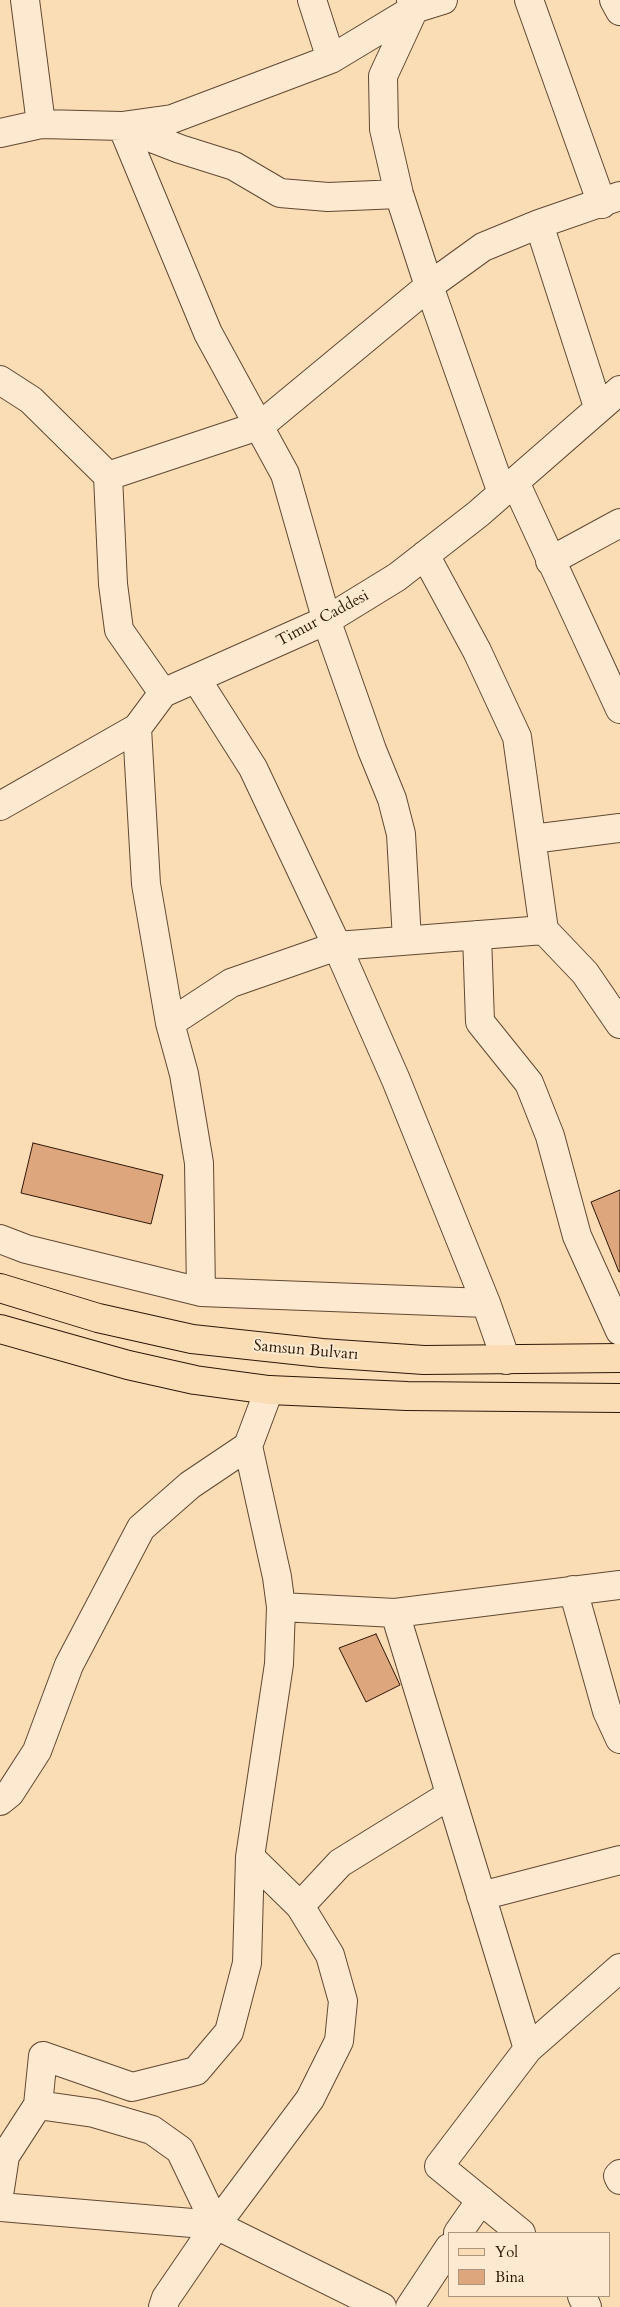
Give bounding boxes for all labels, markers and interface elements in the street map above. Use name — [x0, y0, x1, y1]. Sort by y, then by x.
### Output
street label: Timur Caddesi — [273, 587, 373, 651]
street label: Samsun Bulvarı — [253, 1337, 359, 1365]
legend — [448, 2232, 610, 2297]
text: Yol — [495, 2242, 518, 2262]
text: Bina — [495, 2267, 524, 2287]

